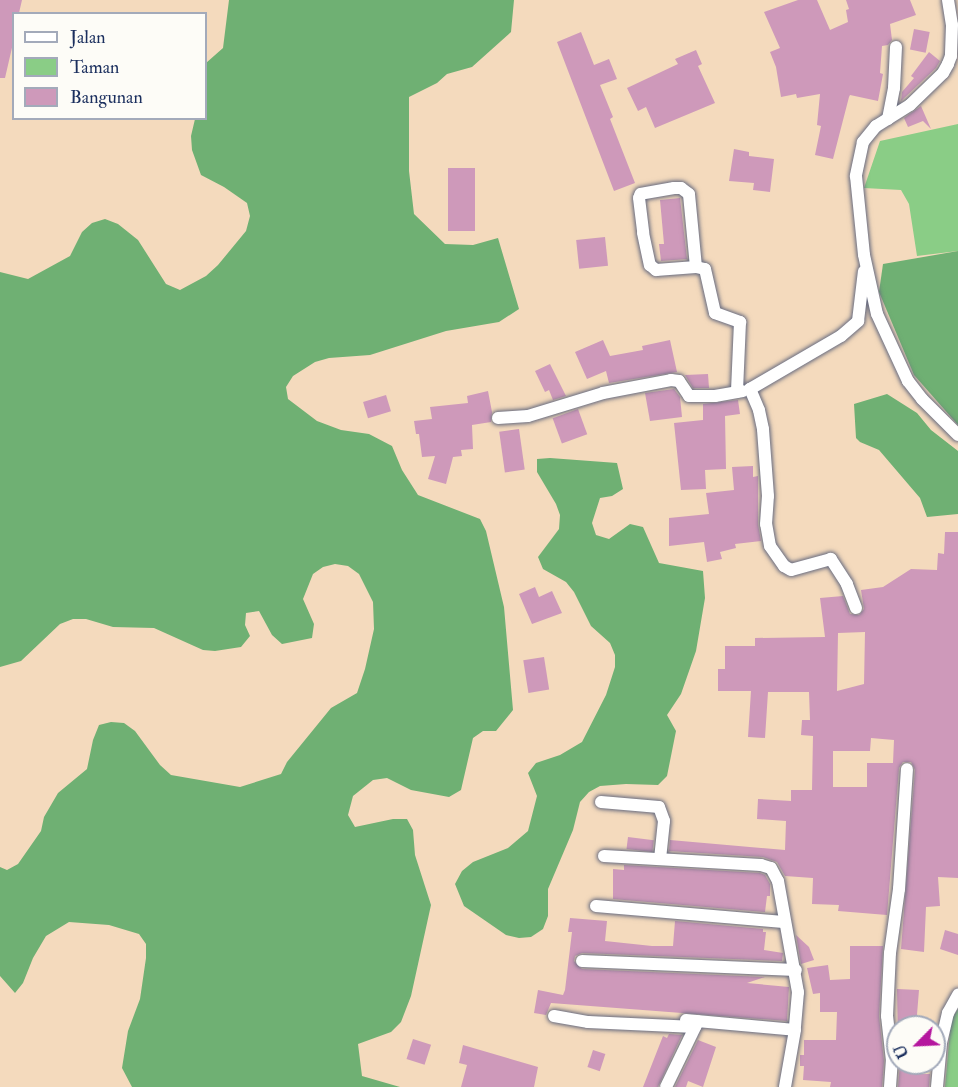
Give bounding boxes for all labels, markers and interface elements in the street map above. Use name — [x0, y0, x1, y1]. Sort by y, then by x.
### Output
legend — [12, 12, 207, 120]
text: Jalan — [70, 26, 106, 49]
text: Taman — [70, 56, 119, 79]
text: Bangunan — [70, 86, 143, 109]
north arrow — [886, 1015, 946, 1075]
text: U — [890, 1041, 913, 1062]

